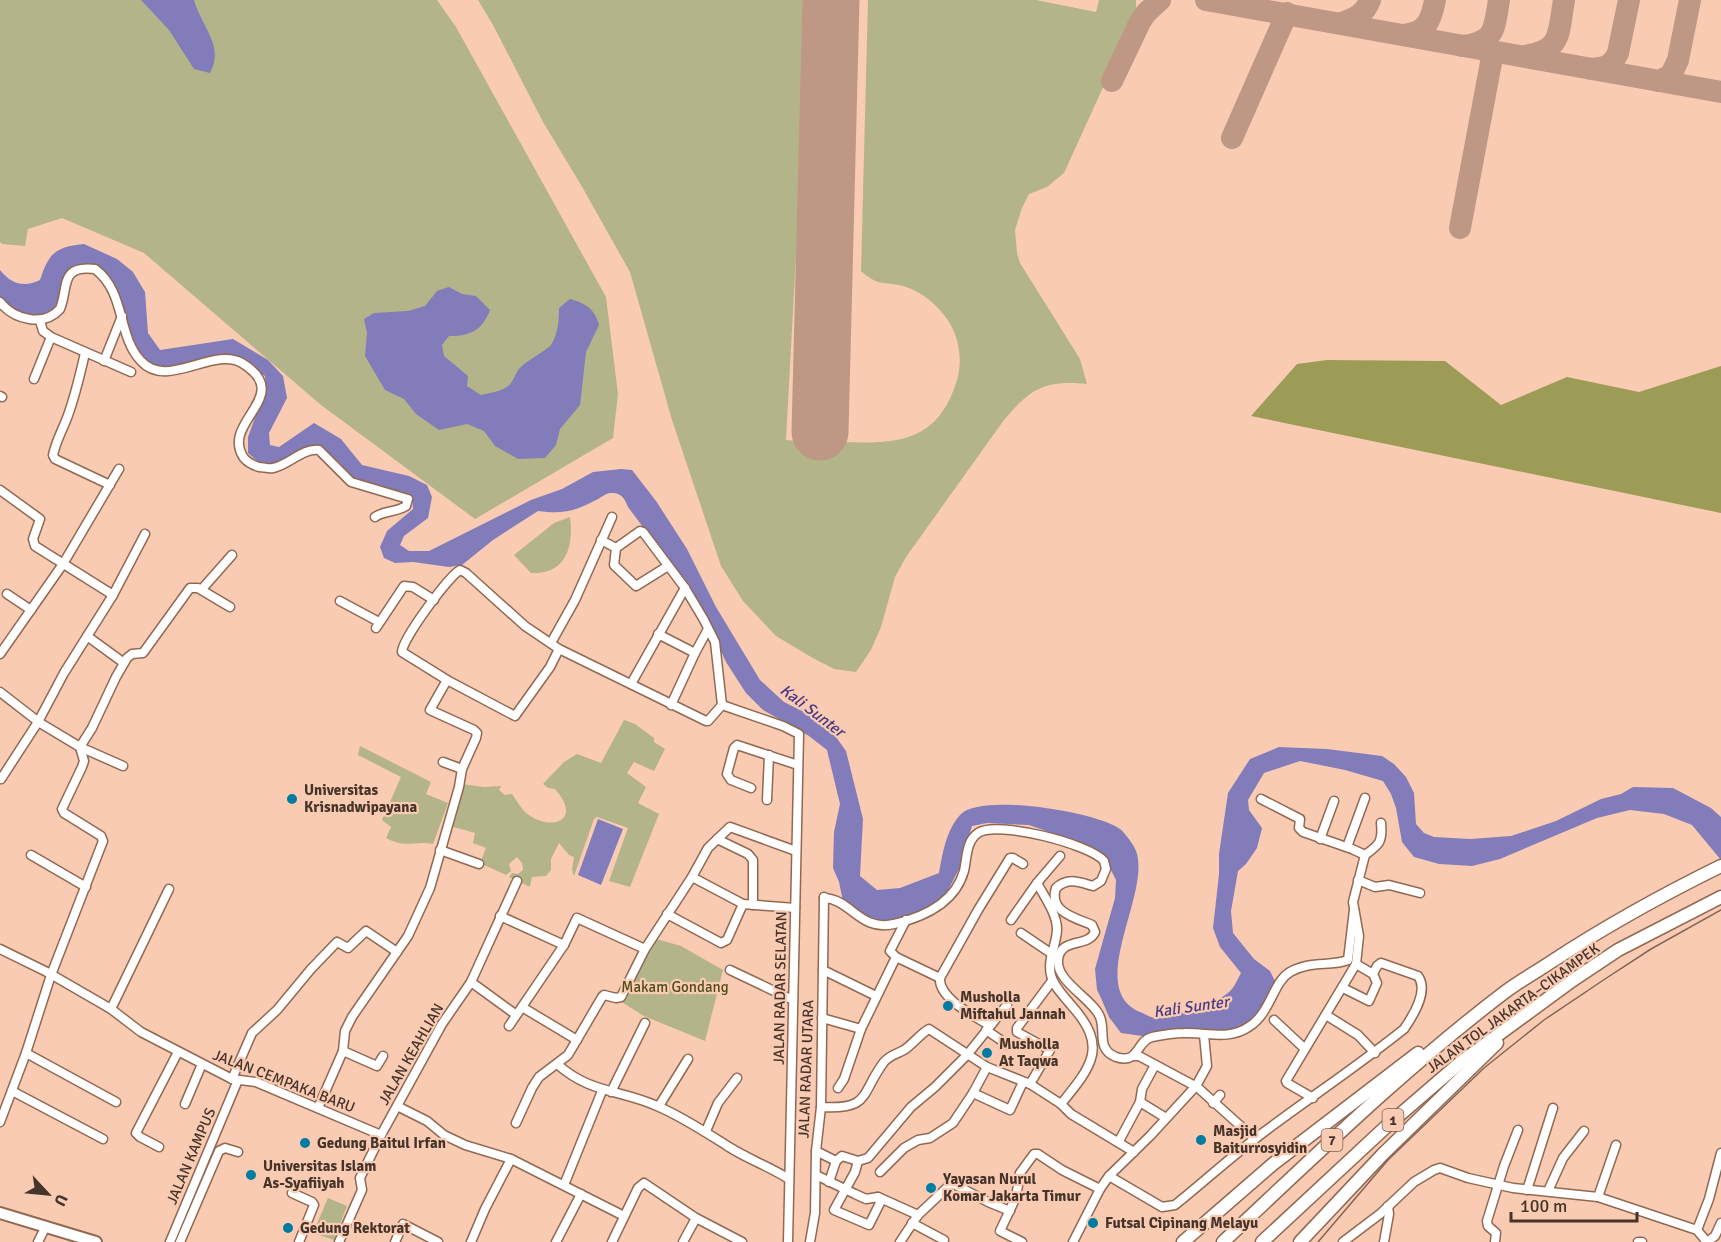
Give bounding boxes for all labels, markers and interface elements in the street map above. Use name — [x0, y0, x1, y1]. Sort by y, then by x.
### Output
water label: Kali Sunter — [776, 680, 850, 743]
place label: Universitas Krisnadwipayana — [304, 781, 417, 816]
marker: Universitas Krisnadwipayana — [285, 792, 299, 806]
street label: JALAN RADAR SELATAN — [770, 911, 790, 1065]
street label: JALAN TOL JAKARTA–CIKAMPEK — [1423, 939, 1603, 1077]
park label: Makam Gondang — [621, 978, 729, 996]
place label: Musholla Miftahul Jannah — [960, 988, 1066, 1023]
water label: Kali Sunter — [1152, 992, 1232, 1022]
street label: JALAN RADAR UTARA — [795, 999, 817, 1139]
marker: Musholla Miftahul Jannah — [941, 999, 955, 1013]
street label: JALAN KEAHLIAN — [375, 1000, 447, 1108]
place label: Musholla At Taqwa — [999, 1035, 1060, 1070]
street label: JALAN CEMPAKA BARU — [210, 1046, 358, 1116]
marker: Musholla At Taqwa — [980, 1046, 994, 1060]
street label: JALAN KAMPUS — [163, 1105, 219, 1207]
road number: 1 — [1382, 1109, 1404, 1131]
place label: Masjid Baiturrosyidin — [1213, 1122, 1307, 1157]
road number: 7 — [1322, 1129, 1342, 1151]
marker: Masjid Baiturrosyidin — [1194, 1133, 1208, 1147]
place label: Gedung Baitul Irfan — [317, 1134, 446, 1152]
marker: Gedung Baitul Irfan — [298, 1136, 312, 1150]
place label: Universitas Islam As-Syafiiyah — [263, 1157, 376, 1192]
north arrow — [18, 1164, 78, 1224]
marker: Universitas Islam As-Syafiiyah — [244, 1168, 258, 1182]
place label: Yayasan Nurul Komar Jakarta Timur — [942, 1170, 1081, 1205]
marker: Yayasan Nurul Komar Jakarta Timur — [924, 1181, 938, 1195]
scale bar — [1511, 1185, 1637, 1223]
text: U — [49, 1191, 72, 1209]
text: 100 m — [1520, 1195, 1567, 1217]
place label: Futsal Cipinang Melayu — [1105, 1214, 1258, 1232]
marker: Futsal Cipinang Melayu — [1086, 1216, 1100, 1230]
place label: Gedung Rektorat — [300, 1219, 410, 1237]
marker: Gedung Rektorat — [281, 1221, 295, 1235]

